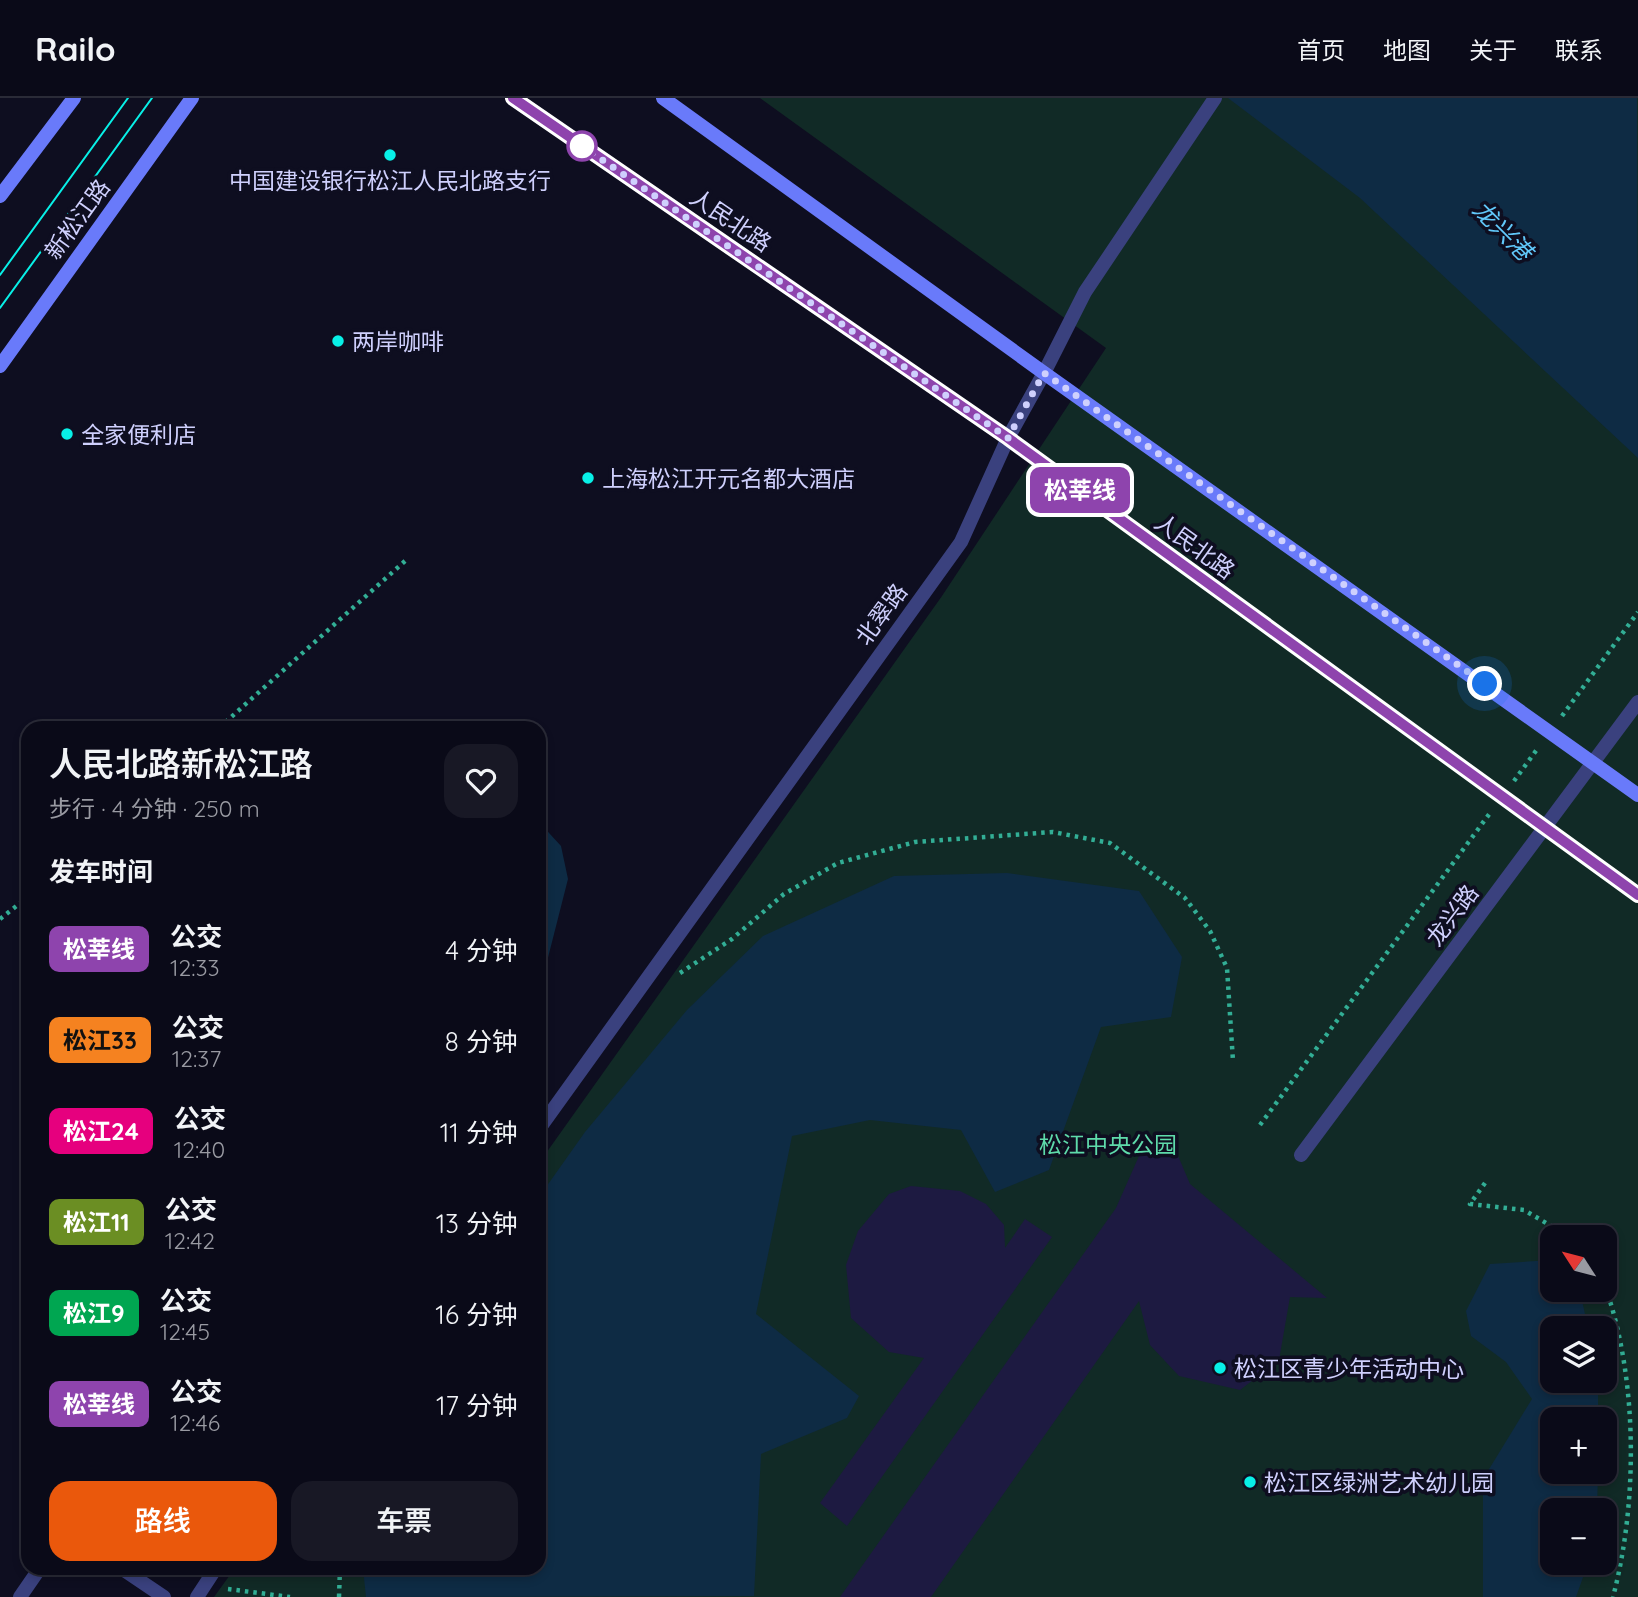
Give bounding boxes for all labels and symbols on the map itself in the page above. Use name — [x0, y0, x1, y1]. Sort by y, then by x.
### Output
unlabelled marker — [567, 131, 597, 161]
marker: 中国建设银行松江人民北路支行 — [382, 147, 398, 163]
place label: 中国建设银行松江人民北路支行 — [229, 166, 551, 195]
street label: 新松江路 — [38, 173, 116, 265]
street label: 人民北路 — [685, 182, 777, 258]
water label: 龙兴港 — [1467, 194, 1541, 268]
place label: 两岸咖啡 — [352, 327, 444, 356]
marker: 两岸咖啡 — [330, 333, 346, 349]
place label: 全家便利店 — [81, 420, 196, 449]
marker: 全家便利店 — [59, 426, 75, 442]
place label: 上海松江开元名都大酒店 — [602, 464, 855, 493]
line badge: 松莘线 — [1040, 467, 1120, 513]
marker: 上海松江开元名都大酒店 — [580, 470, 596, 486]
street label: 人民北路 — [1149, 507, 1241, 585]
street label: 北翠路 — [849, 578, 913, 650]
your location — [1467, 666, 1502, 701]
street label: 龙兴路 — [1420, 879, 1484, 951]
park label: 松江中央公园 — [1039, 1130, 1177, 1159]
north arrow — [1540, 1225, 1617, 1302]
place label: 松江区青少年活动中心 — [1234, 1354, 1464, 1383]
marker: 松江区青少年活动中心 — [1212, 1360, 1228, 1376]
place label: 松江区绿洲艺术幼儿园 — [1264, 1468, 1494, 1497]
marker: 松江区绿洲艺术幼儿园 — [1242, 1474, 1258, 1490]

